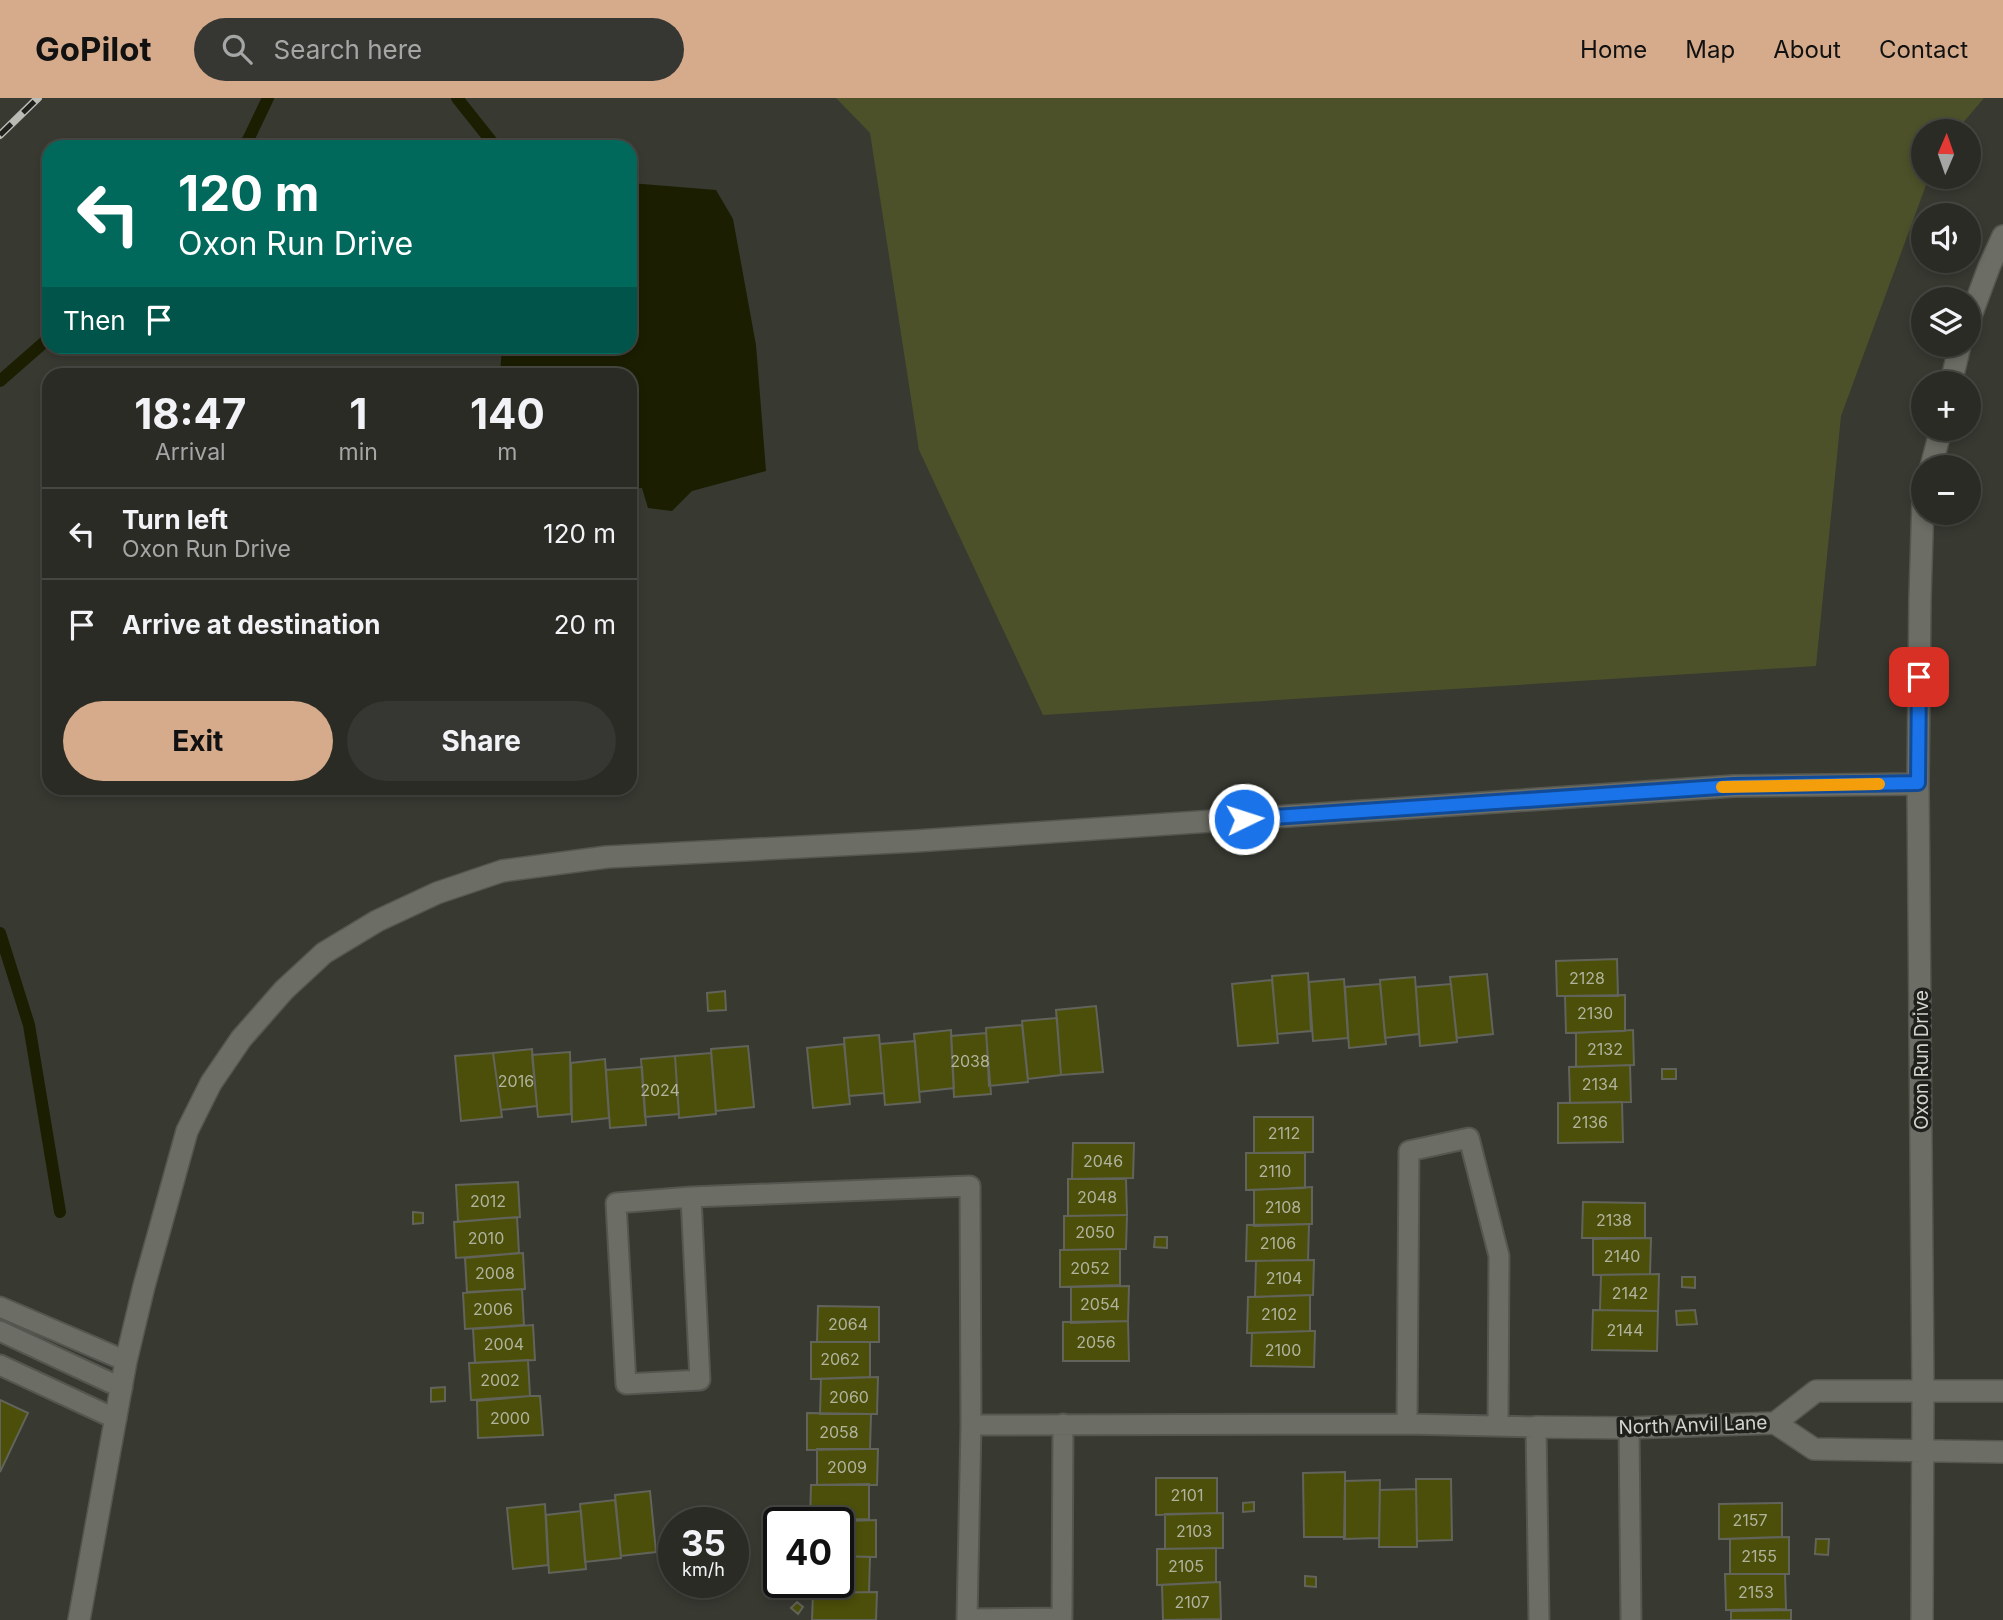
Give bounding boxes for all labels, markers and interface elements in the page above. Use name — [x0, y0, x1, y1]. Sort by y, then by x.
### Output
search box — [194, 18, 684, 81]
text: GoPilot — [35, 29, 152, 69]
icon: search — [218, 30, 256, 68]
text: Search here — [274, 34, 422, 65]
text: Home — [1580, 35, 1647, 64]
text: Map — [1685, 35, 1735, 64]
text: About — [1773, 35, 1841, 64]
text: Contact — [1879, 35, 1968, 64]
north arrow — [1911, 119, 1981, 189]
map controls — [1911, 119, 1981, 525]
text: 120 m — [178, 164, 319, 223]
icon: left — [63, 168, 154, 259]
button: sound — [1911, 203, 1981, 273]
text: Oxon Run Drive — [178, 224, 413, 263]
button: layers — [1911, 287, 1981, 357]
icon: arrive — [140, 301, 178, 339]
text: Then — [63, 305, 126, 336]
button: + — [1911, 371, 1981, 441]
text: 18:47 — [134, 388, 246, 439]
text: 1 — [349, 388, 367, 439]
text: 140 — [470, 388, 545, 439]
text: Arrival — [155, 438, 226, 466]
text: min — [339, 438, 378, 466]
text: m — [497, 438, 518, 466]
button: − — [1911, 455, 1981, 525]
text: Turn left — [122, 504, 228, 535]
icon: left — [63, 515, 101, 553]
text: 120 m — [543, 518, 616, 549]
text: Oxon Run Drive — [122, 535, 291, 563]
icon: arrive — [63, 606, 101, 644]
text: Arrive at destination — [122, 609, 381, 640]
text: 20 m — [554, 609, 616, 640]
pin — [1889, 647, 1949, 707]
icon: arrive — [1900, 658, 1938, 696]
button: Exit — [63, 701, 333, 781]
button: Share — [347, 701, 616, 781]
position arrow — [1207, 782, 1281, 856]
house number: 2128 — [1569, 968, 1605, 988]
street label: Oxon Run Drive — [1910, 990, 1933, 1130]
house number: 2130 — [1577, 1003, 1613, 1023]
house number: 2132 — [1587, 1039, 1623, 1059]
house number: 2038 — [950, 1051, 990, 1071]
house number: 2016 — [498, 1071, 534, 1091]
house number: 2134 — [1582, 1074, 1618, 1094]
house number: 2024 — [640, 1080, 680, 1100]
house number: 2136 — [1572, 1112, 1608, 1132]
house number: 2112 — [1268, 1123, 1300, 1143]
house number: 2046 — [1083, 1151, 1123, 1171]
house number: 2110 — [1259, 1161, 1291, 1181]
house number: 2048 — [1077, 1187, 1117, 1207]
house number: 2012 — [470, 1191, 506, 1211]
house number: 2108 — [1265, 1197, 1301, 1217]
house number: 2138 — [1596, 1210, 1632, 1230]
house number: 2050 — [1075, 1222, 1115, 1242]
house number: 2010 — [468, 1228, 504, 1248]
house number: 2106 — [1260, 1233, 1296, 1253]
house number: 2140 — [1604, 1246, 1640, 1266]
house number: 2052 — [1070, 1258, 1110, 1278]
house number: 2008 — [475, 1263, 515, 1283]
house number: 2104 — [1266, 1268, 1302, 1288]
house number: 2142 — [1612, 1283, 1648, 1303]
house number: 2054 — [1080, 1294, 1120, 1314]
house number: 2006 — [473, 1299, 513, 1319]
house number: 2102 — [1261, 1304, 1297, 1324]
house number: 2064 — [828, 1314, 868, 1334]
house number: 2144 — [1607, 1320, 1643, 1340]
house number: 2056 — [1076, 1332, 1116, 1352]
house number: 2004 — [484, 1334, 524, 1354]
house number: 2100 — [1265, 1340, 1301, 1360]
house number: 2062 — [820, 1349, 860, 1369]
house number: 2002 — [480, 1370, 520, 1390]
house number: 2060 — [829, 1387, 869, 1407]
house number: 2000 — [490, 1408, 530, 1428]
street label: North Anvil Lane — [1618, 1411, 1768, 1439]
house number: 2058 — [819, 1422, 859, 1442]
house number: 2009 — [827, 1457, 867, 1477]
house number: 2101 — [1171, 1485, 1203, 1505]
speed limit sign: 40 — [763, 1507, 854, 1598]
house number: 2157 — [1732, 1510, 1768, 1530]
house number: 2103 — [1176, 1521, 1212, 1541]
text: 35 — [681, 1522, 726, 1564]
house number: 2155 — [1741, 1546, 1777, 1566]
house number: 2105 — [1168, 1556, 1204, 1576]
text: km/h — [682, 1559, 725, 1580]
house number: 2153 — [1738, 1582, 1774, 1602]
house number: 2107 — [1174, 1592, 1210, 1612]

